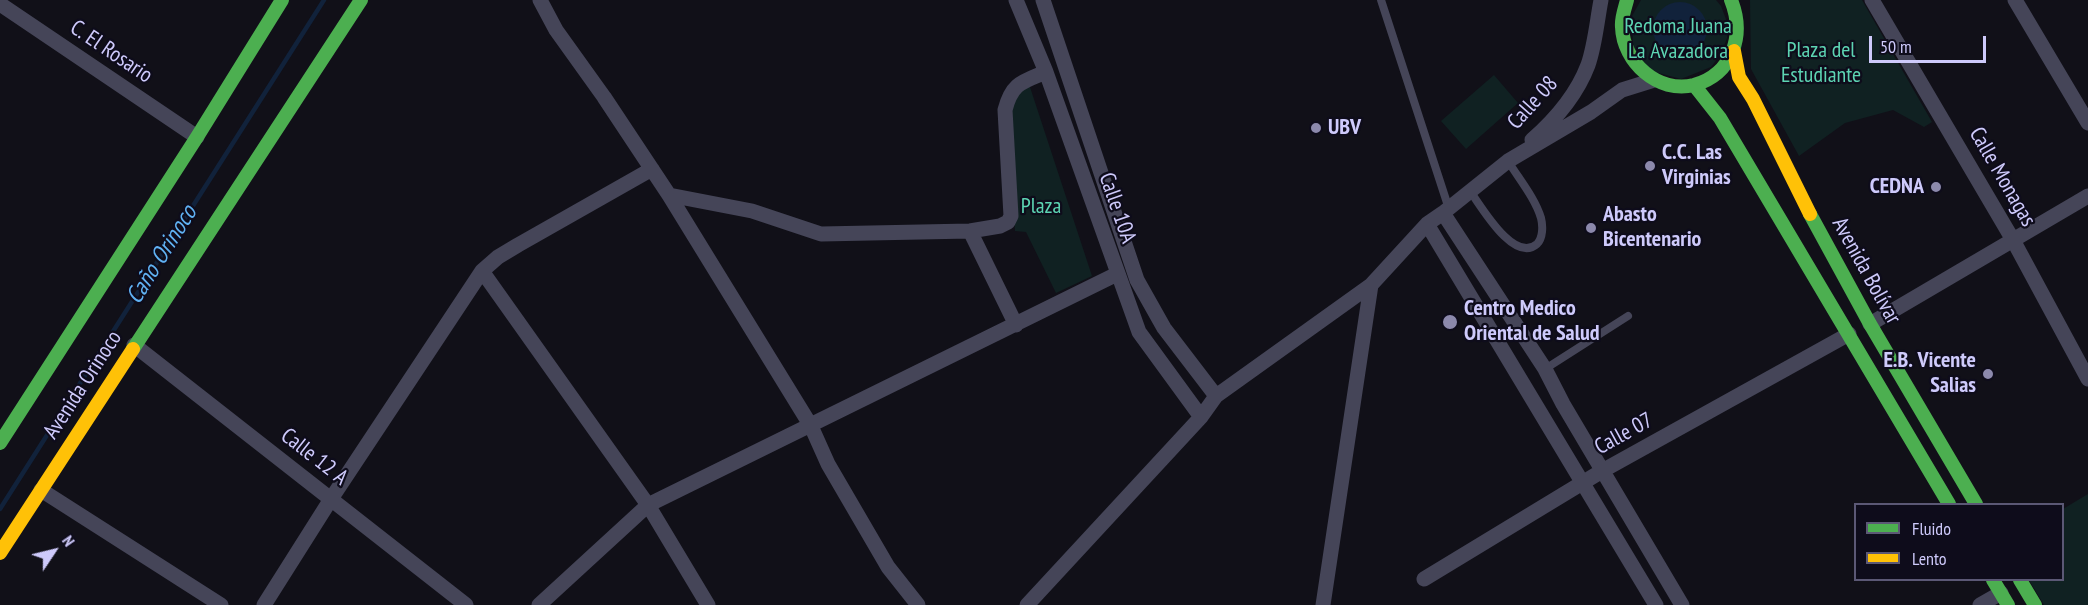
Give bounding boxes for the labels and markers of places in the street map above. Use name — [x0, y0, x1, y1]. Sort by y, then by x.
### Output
place label: UBV — [1328, 115, 1361, 141]
marker: UBV — [1309, 121, 1323, 135]
place label: C.C. Las Virginias — [1662, 140, 1731, 192]
marker: C.C. Las Virginias — [1643, 159, 1657, 173]
place label: CEDNA — [1870, 174, 1924, 200]
marker: CEDNA — [1929, 180, 1943, 194]
place label: Abasto Bicentenario — [1603, 202, 1701, 254]
marker: Abasto Bicentenario — [1584, 221, 1598, 235]
place label: Centro Medico Oriental de Salud — [1464, 296, 1600, 348]
marker: Centro Medico Oriental de Salud — [1441, 313, 1459, 331]
place label: E.B. Vicente Salias — [1883, 348, 1976, 400]
marker: E.B. Vicente Salias — [1981, 367, 1995, 381]

